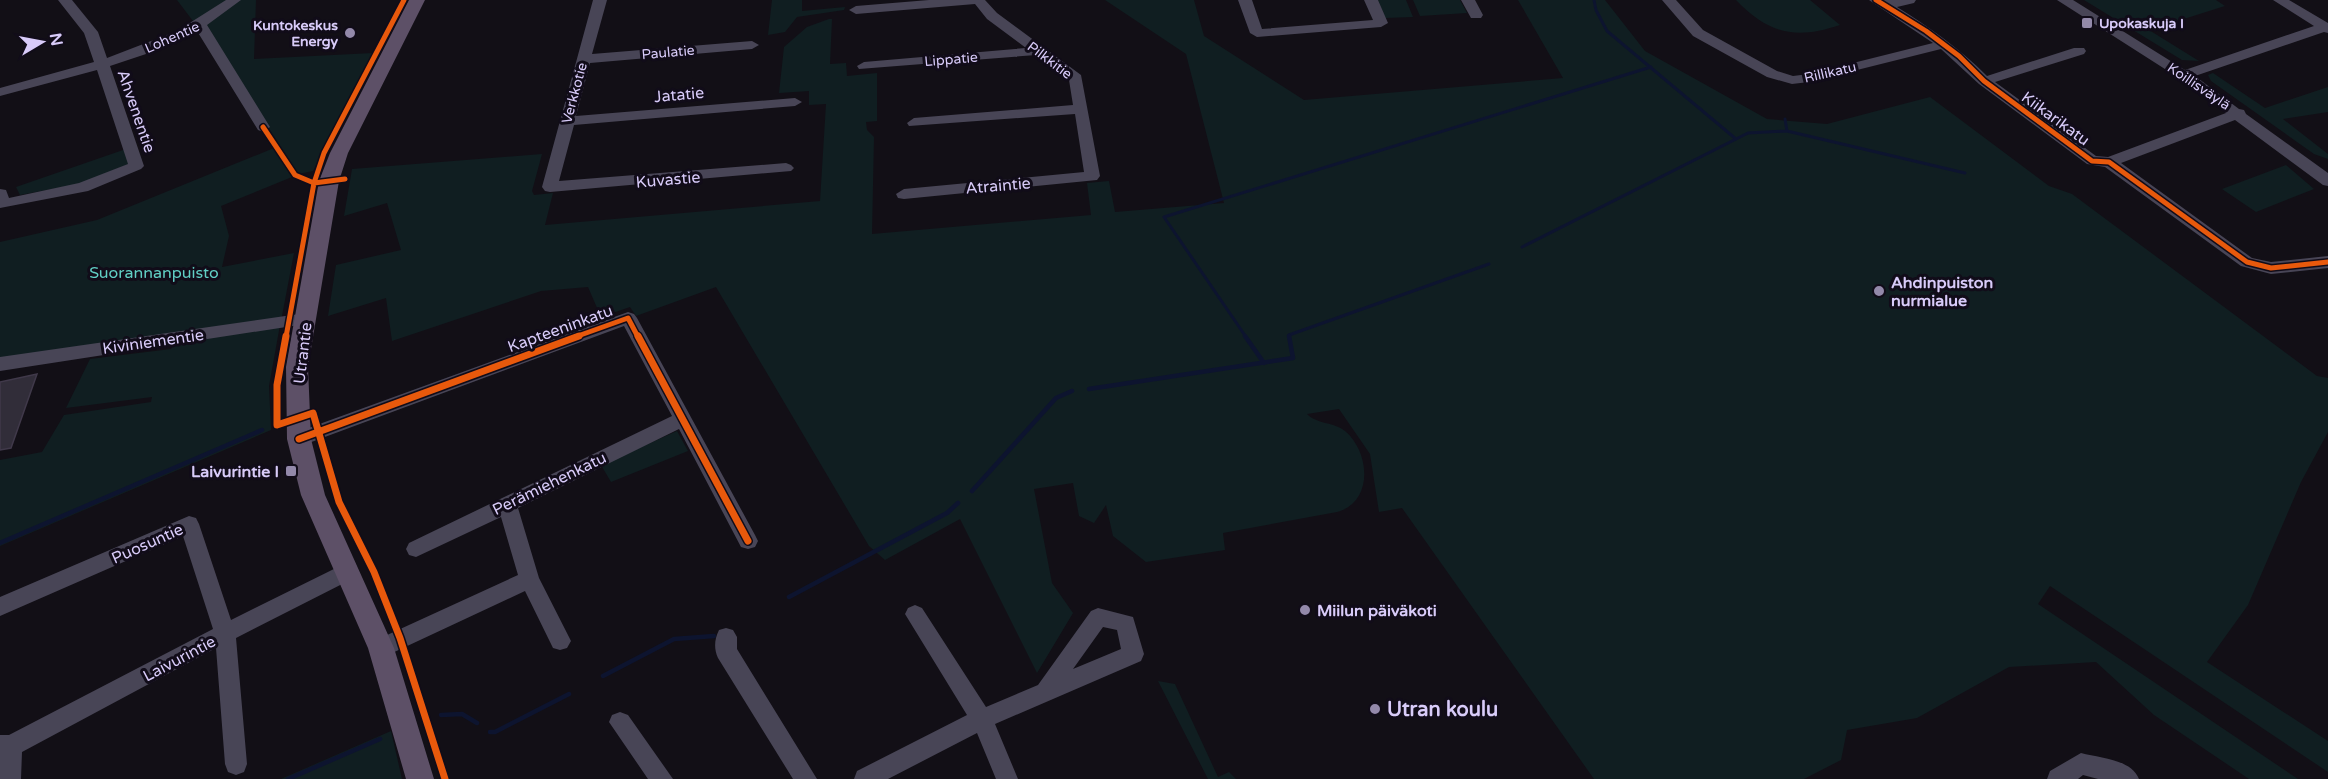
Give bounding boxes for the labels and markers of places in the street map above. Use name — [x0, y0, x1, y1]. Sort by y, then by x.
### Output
place label: Upokaskuja I — [2099, 15, 2184, 32]
marker: Upokaskuja I — [2080, 16, 2094, 30]
place label: Kuntokeskus Energy — [253, 17, 338, 50]
marker: Kuntokeskus Energy — [343, 26, 357, 40]
place label: Ahdinpuiston nurmialue — [1891, 273, 1993, 311]
marker: Ahdinpuiston nurmialue — [1872, 284, 1886, 298]
place label: Laivurintie I — [191, 462, 279, 482]
marker: Laivurintie I — [284, 464, 298, 478]
place label: Miilun päiväkoti — [1317, 601, 1437, 621]
marker: Miilun päiväkoti — [1298, 603, 1312, 617]
place label: Utran koulu — [1387, 698, 1498, 722]
marker: Utran koulu — [1368, 702, 1382, 716]

